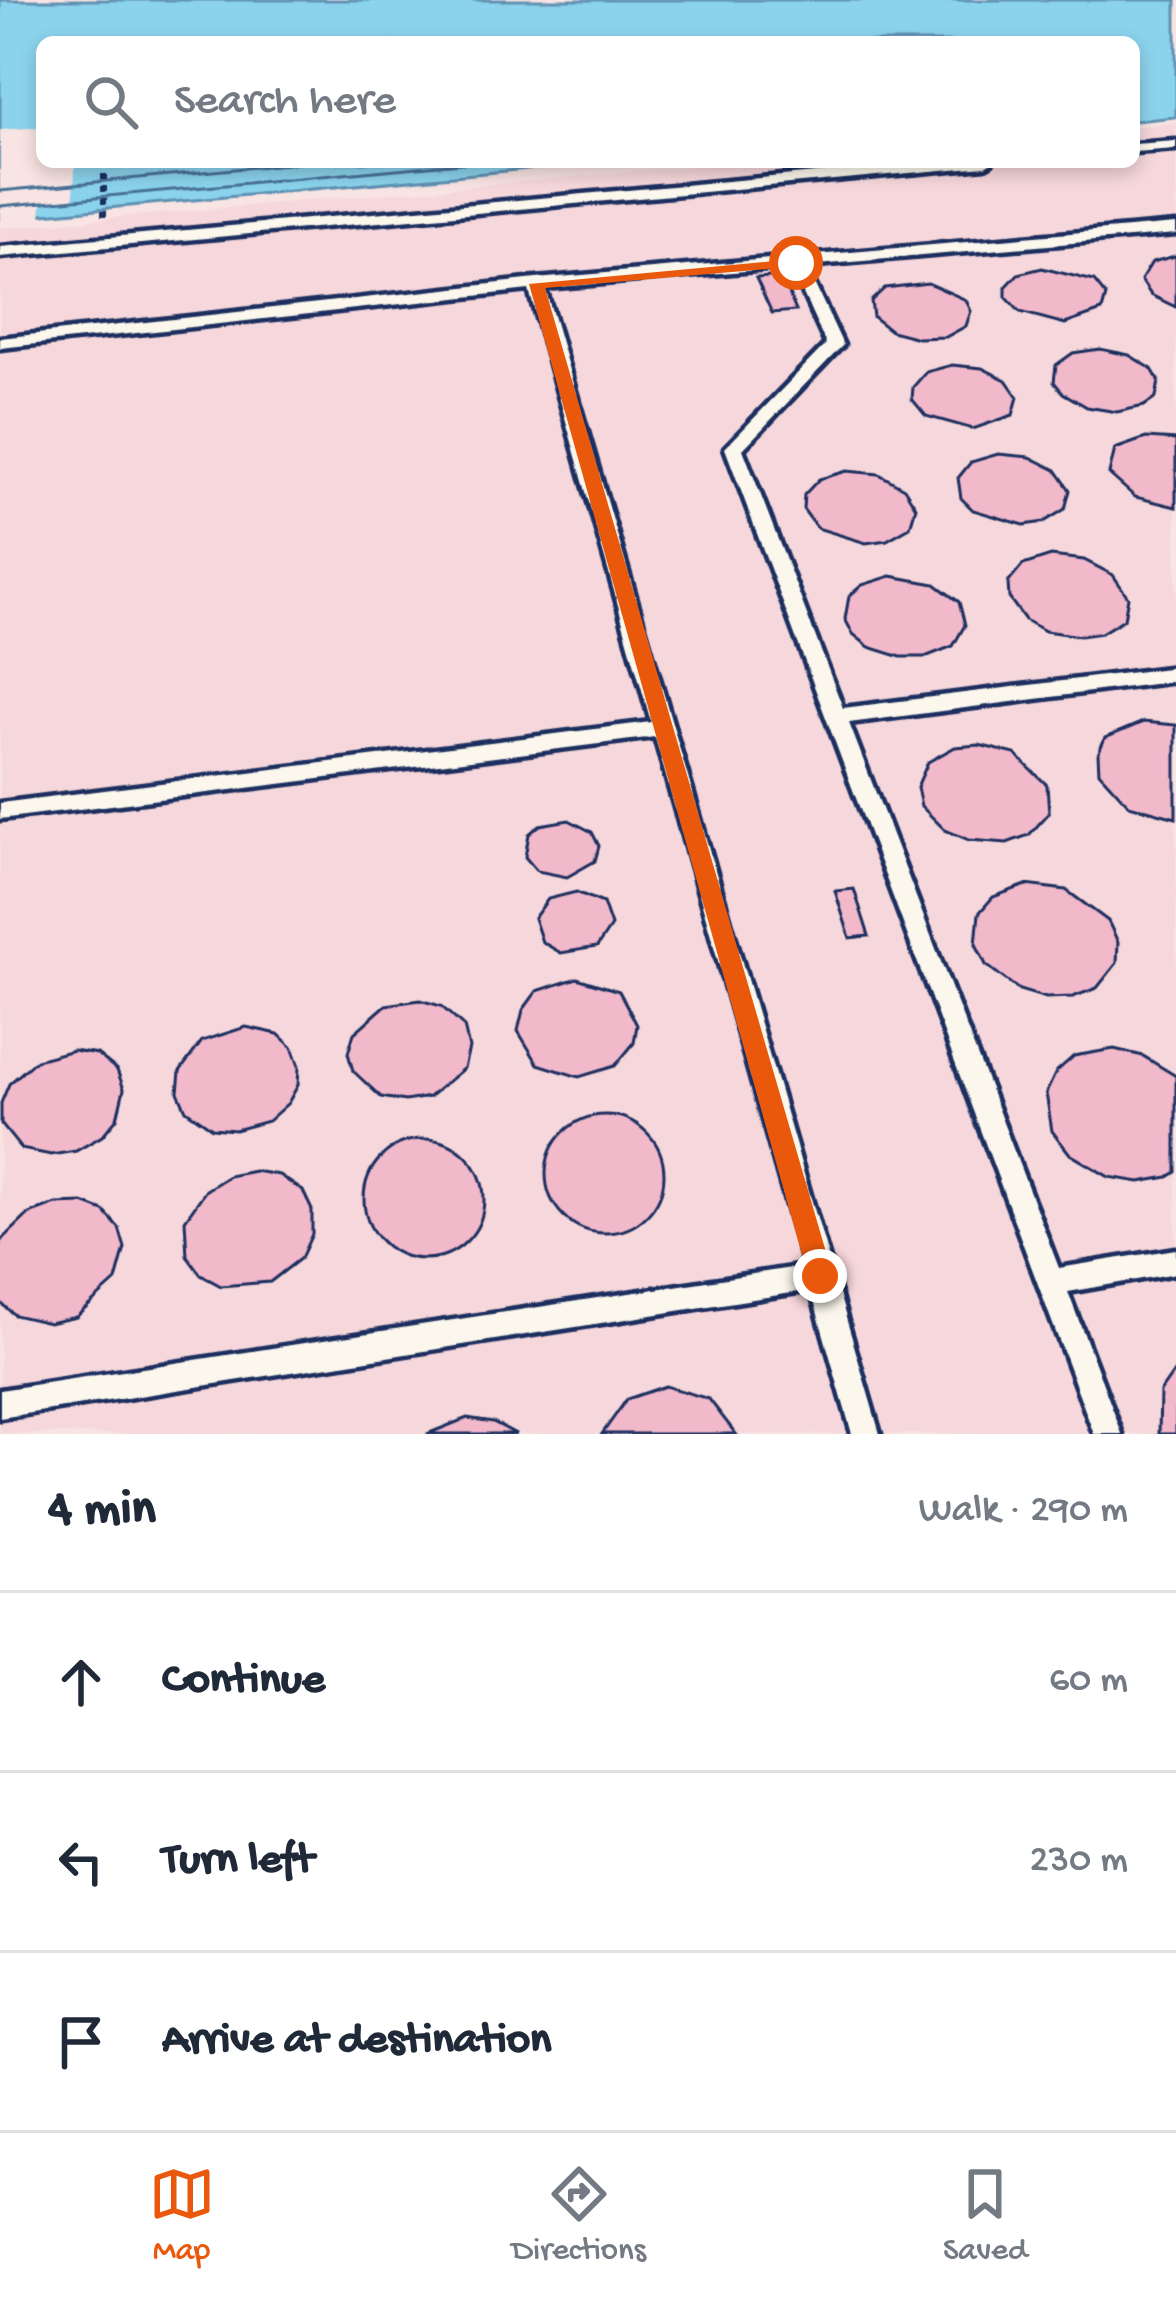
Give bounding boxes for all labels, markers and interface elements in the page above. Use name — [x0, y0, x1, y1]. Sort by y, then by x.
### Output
search box — [36, 36, 1140, 168]
icon: search — [78, 69, 144, 135]
text: Search here — [174, 76, 396, 129]
route start — [769, 236, 823, 290]
route end — [793, 1249, 847, 1303]
text: 4 min — [48, 1482, 156, 1542]
text: Walk · 290 m — [919, 1489, 1128, 1535]
icon: ahead — [48, 1649, 114, 1715]
text: Continue — [162, 1655, 325, 1708]
text: 60 m — [1049, 1659, 1128, 1705]
icon: left — [48, 1829, 114, 1895]
text: Turn left — [162, 1835, 314, 1888]
text: 230 m — [1030, 1839, 1128, 1885]
icon: arrive — [48, 2009, 114, 2075]
text: Arrive at destination — [162, 2015, 551, 2068]
tab: Map — [149, 2161, 215, 2271]
tab: Directions — [512, 2161, 646, 2271]
tab: Saved — [943, 2161, 1027, 2271]

